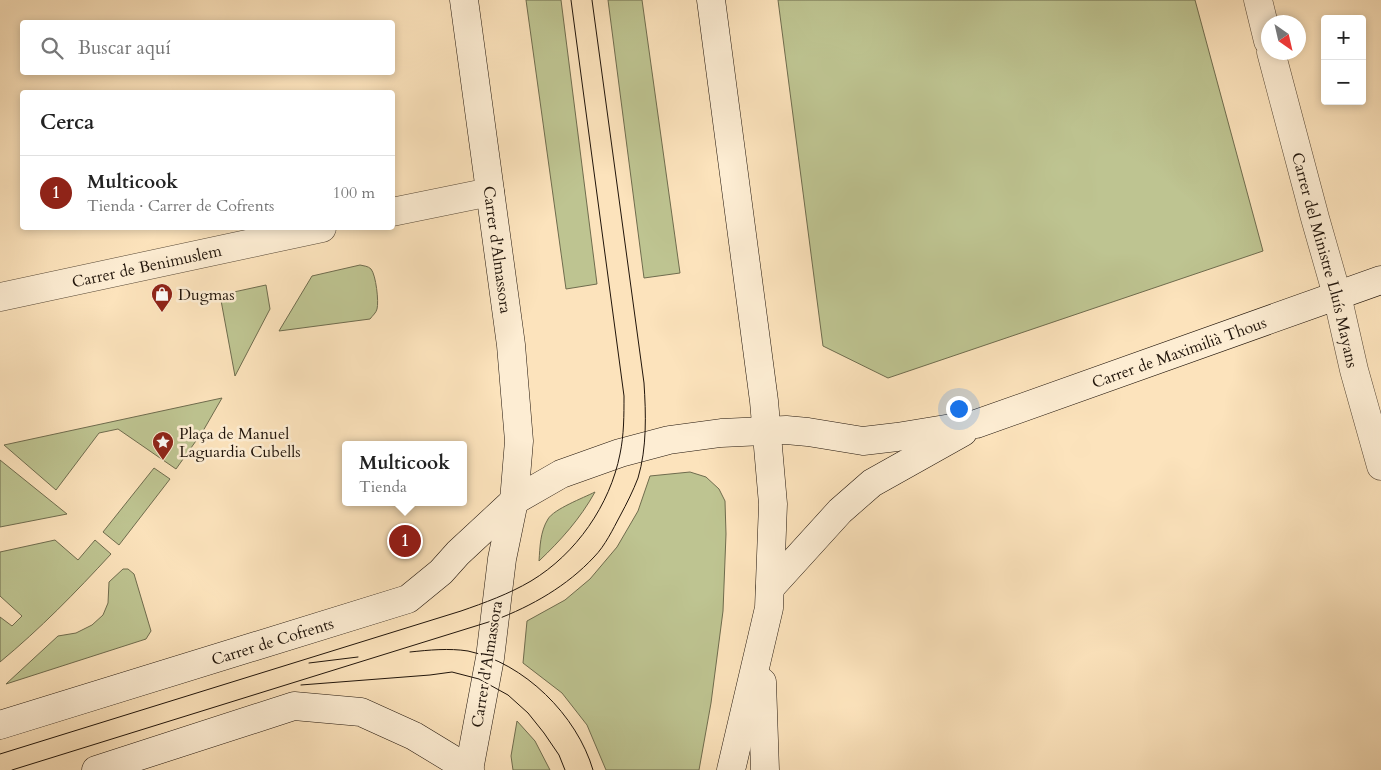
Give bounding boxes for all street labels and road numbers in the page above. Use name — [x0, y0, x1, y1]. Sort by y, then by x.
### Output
street label: Carrer del Ministre Lluís Mayans — [1286, 150, 1363, 370]
street label: Carrer d'Almassora — [477, 185, 517, 315]
street label: Carrer de Benimuslem — [70, 240, 224, 293]
street label: Carrer de Maximilià Thous — [1089, 312, 1269, 394]
street label: Carrer d'Almassora — [466, 599, 508, 729]
street label: Carrer de Cofrents — [209, 613, 336, 671]

